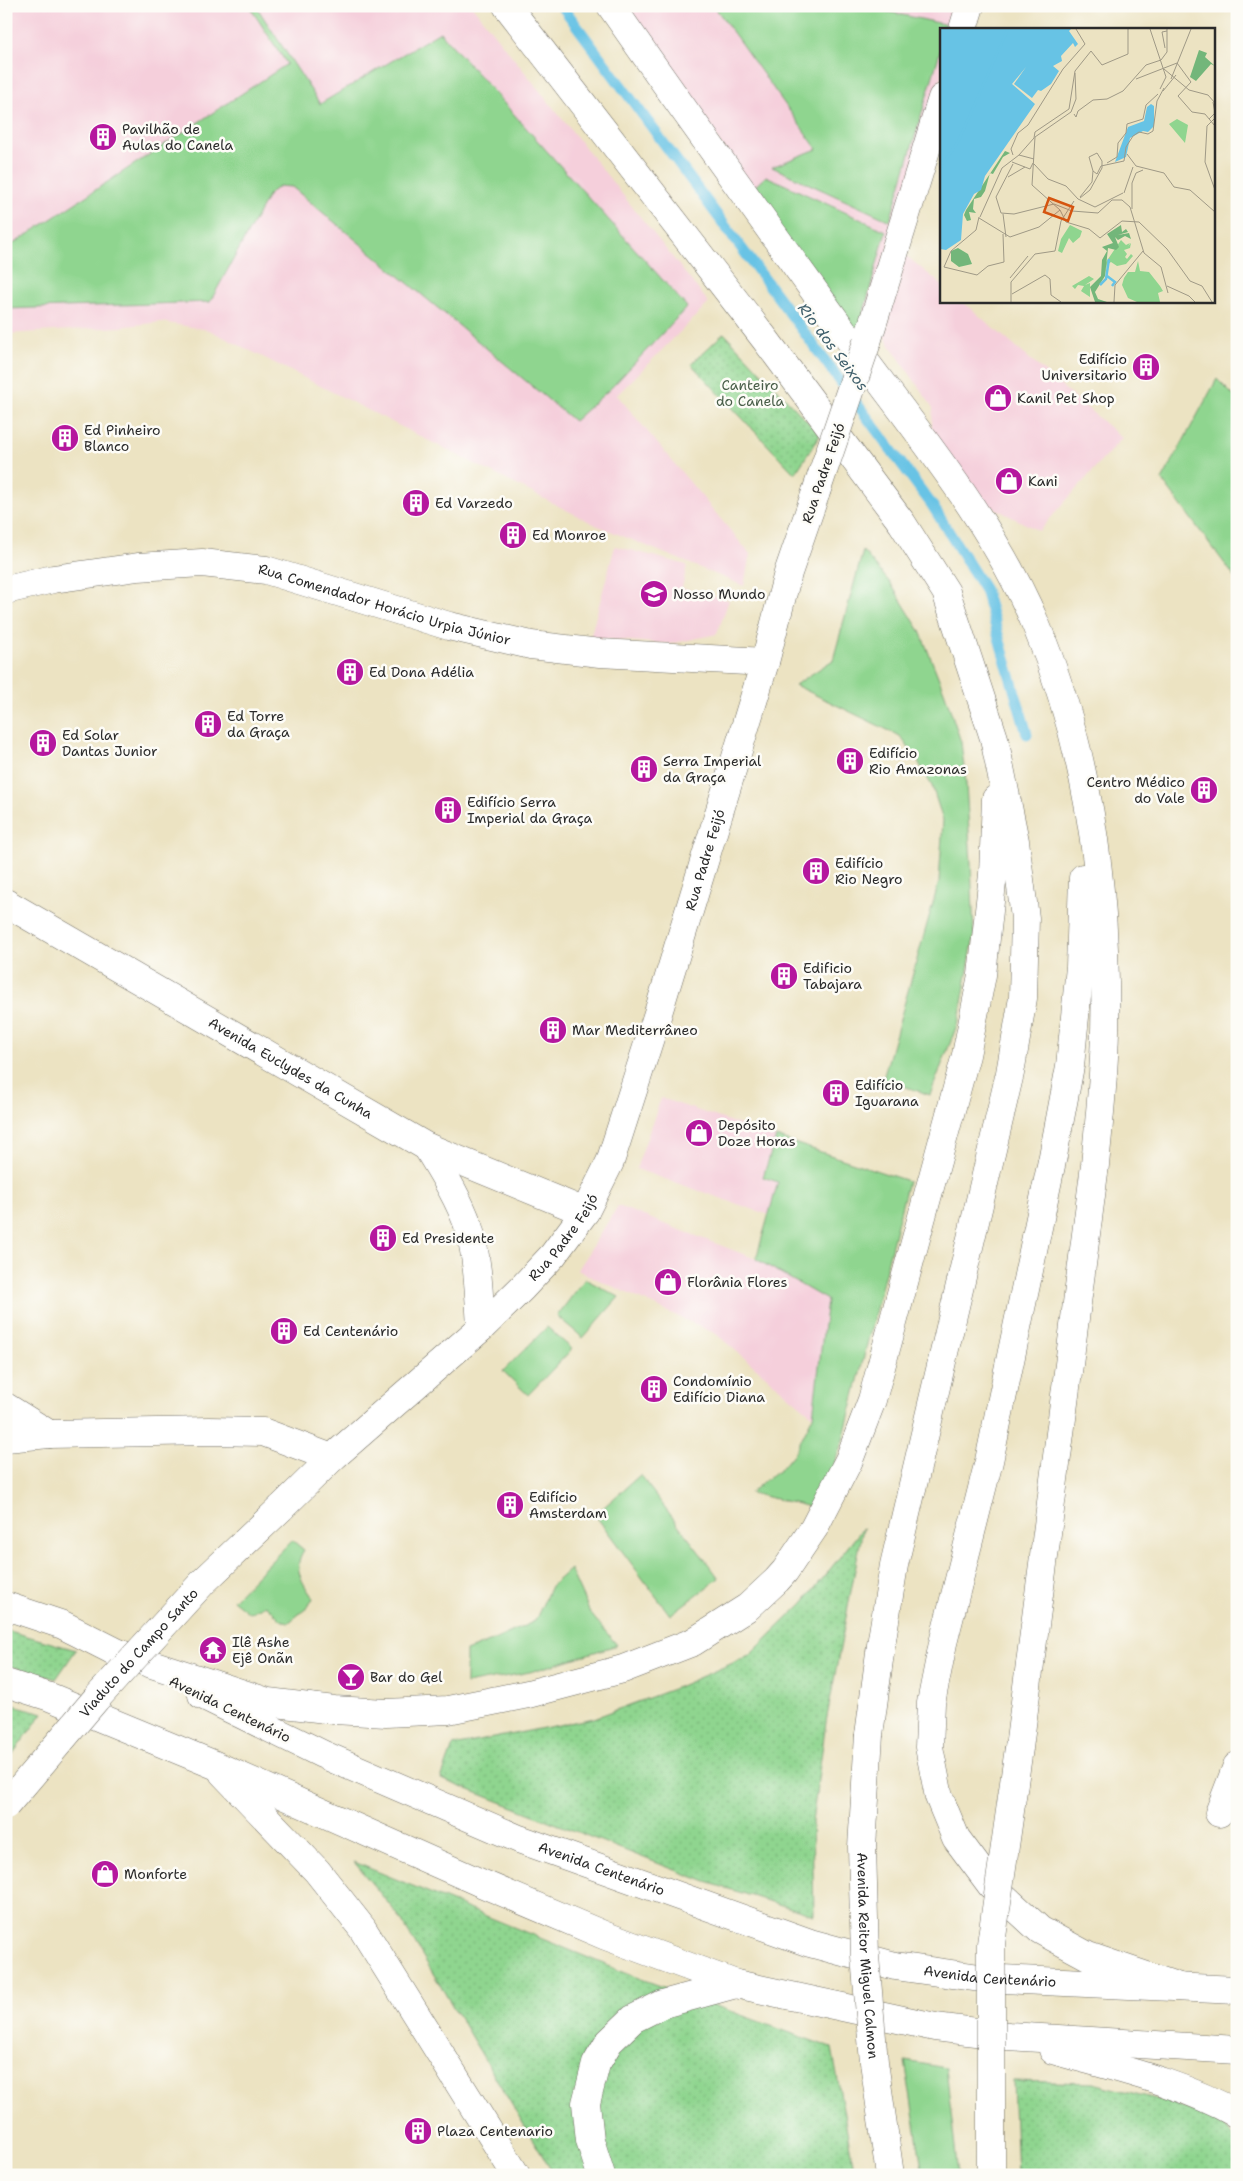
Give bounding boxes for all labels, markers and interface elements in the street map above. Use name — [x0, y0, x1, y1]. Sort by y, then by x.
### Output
inset map — [940, 28, 1216, 302]
place label: Pavilhão de Aulas do Canela — [122, 120, 233, 154]
building icon: Pavilhão de Aulas do Canela — [88, 122, 118, 152]
water label: Rio dos Seixos — [793, 299, 873, 395]
place label: Edifício Universitario — [1041, 350, 1127, 384]
building icon: Edifício Universitario — [1131, 352, 1161, 382]
park label: Canteiro do Canela — [716, 376, 784, 410]
shop icon: Kanil Pet Shop — [983, 383, 1013, 413]
place label: Kanil Pet Shop — [1017, 389, 1115, 407]
street label: Rua Padre Feijó — [797, 420, 849, 526]
place label: Ed Pinheiro Blanco — [84, 421, 161, 455]
building icon: Ed Pinheiro Blanco — [50, 423, 80, 453]
shop icon: Kani — [994, 466, 1024, 496]
place label: Kani — [1028, 472, 1058, 490]
building icon: Ed Varzedo — [401, 488, 431, 518]
place label: Ed Varzedo — [435, 494, 513, 512]
building icon: Ed Monroe — [498, 520, 528, 550]
place label: Ed Monroe — [532, 526, 606, 544]
street label: Rua Comendador Horácio Urpia Júnior — [257, 560, 513, 649]
school or university icon: Nosso Mundo — [639, 579, 669, 609]
place label: Nosso Mundo — [673, 585, 765, 603]
building icon: Ed Dona Adélia — [335, 657, 365, 687]
place label: Ed Dona Adélia — [369, 663, 474, 681]
place label: Ed Torre da Graça — [227, 707, 290, 741]
building icon: Ed Torre da Graça — [193, 709, 223, 739]
place label: Ed Solar Dantas Junior — [62, 726, 158, 760]
building icon: Ed Solar Dantas Junior — [28, 728, 58, 758]
place label: Edifício Rio Amazonas — [869, 744, 967, 778]
building icon: Edifício Rio Amazonas — [835, 746, 865, 776]
place label: Serra Imperial da Graça — [663, 752, 762, 786]
building icon: Serra Imperial da Graça — [629, 754, 659, 784]
place label: Centro Médico do Vale — [1086, 773, 1185, 807]
building icon: Centro Médico do Vale — [1189, 775, 1219, 805]
place label: Edifício Serra Imperial da Graça — [467, 793, 593, 827]
building icon: Edifício Serra Imperial da Graça — [433, 795, 463, 825]
street label: Rua Padre Feijó — [681, 807, 729, 913]
place label: Edifício Rio Negro — [835, 854, 903, 888]
building icon: Edifício Rio Negro — [801, 856, 831, 886]
place label: Edificio Tabajara — [803, 959, 862, 993]
building icon: Edificio Tabajara — [769, 961, 799, 991]
street label: Avenida Euclydes da Cunha — [205, 1013, 376, 1123]
building icon: Mar Mediterrâneo — [538, 1015, 568, 1045]
place label: Mar Mediterrâneo — [572, 1021, 698, 1039]
place label: Edifício Iguarana — [855, 1076, 919, 1110]
building icon: Edifício Iguarana — [821, 1078, 851, 1108]
place label: Depósito Doze Horas — [718, 1116, 796, 1150]
shop icon: Depósito Doze Horas — [684, 1118, 714, 1148]
street label: Rua Padre Feijó — [524, 1191, 602, 1285]
building icon: Ed Presidente — [368, 1223, 398, 1253]
place label: Ed Presidente — [402, 1229, 494, 1247]
shop icon: Florânia Flores — [653, 1267, 683, 1297]
place label: Florânia Flores — [687, 1273, 787, 1291]
building icon: Ed Centenário — [269, 1316, 299, 1346]
place label: Ed Centenário — [303, 1322, 398, 1340]
place label: Condomínio Edifício Diana — [673, 1372, 765, 1406]
building icon: Condomínio Edifício Diana — [639, 1374, 669, 1404]
place label: Edifício Amsterdam — [529, 1488, 607, 1522]
building icon: Edifício Amsterdam — [495, 1490, 525, 1520]
street label: Viaduto do Campo Santo — [75, 1584, 202, 1721]
place label: Ilê Ashe Ejê Onãn — [232, 1633, 293, 1667]
temple icon: Ilê Ashe Ejê Onãn — [198, 1635, 228, 1665]
bar icon: Bar do Gel — [336, 1662, 366, 1692]
place label: Bar do Gel — [370, 1668, 443, 1686]
street label: Avenida Centenário — [166, 1672, 294, 1746]
street label: Avenida Centenário — [536, 1838, 667, 1899]
street label: Avenida Reitor Miguel Calmon — [853, 1852, 883, 2060]
shop icon: Monforte — [90, 1859, 120, 1889]
place label: Monforte — [124, 1865, 187, 1883]
street label: Avenida Centenário — [923, 1961, 1057, 1991]
building icon: Plaza Centenario — [403, 2116, 433, 2146]
place label: Plaza Centenario — [437, 2122, 553, 2140]

